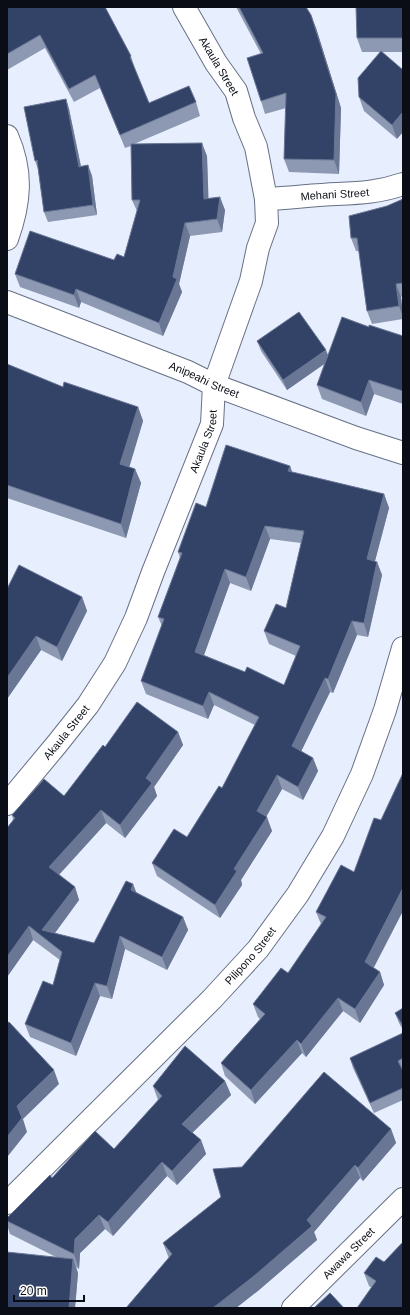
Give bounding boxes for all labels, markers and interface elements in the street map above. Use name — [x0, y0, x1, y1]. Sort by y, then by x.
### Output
street label: Akaula Street — [197, 35, 241, 97]
street label: Mehani Street — [300, 186, 370, 203]
street label: Anipeahi Street — [167, 359, 241, 400]
street label: Akaula Street — [187, 410, 219, 474]
street label: Akaula Street — [41, 703, 92, 762]
street label: Pilipono Street — [222, 925, 278, 987]
street label: Awawa Street — [320, 1225, 377, 1281]
scale bar — [14, 1277, 84, 1303]
text: 20 m — [20, 1284, 47, 1298]

